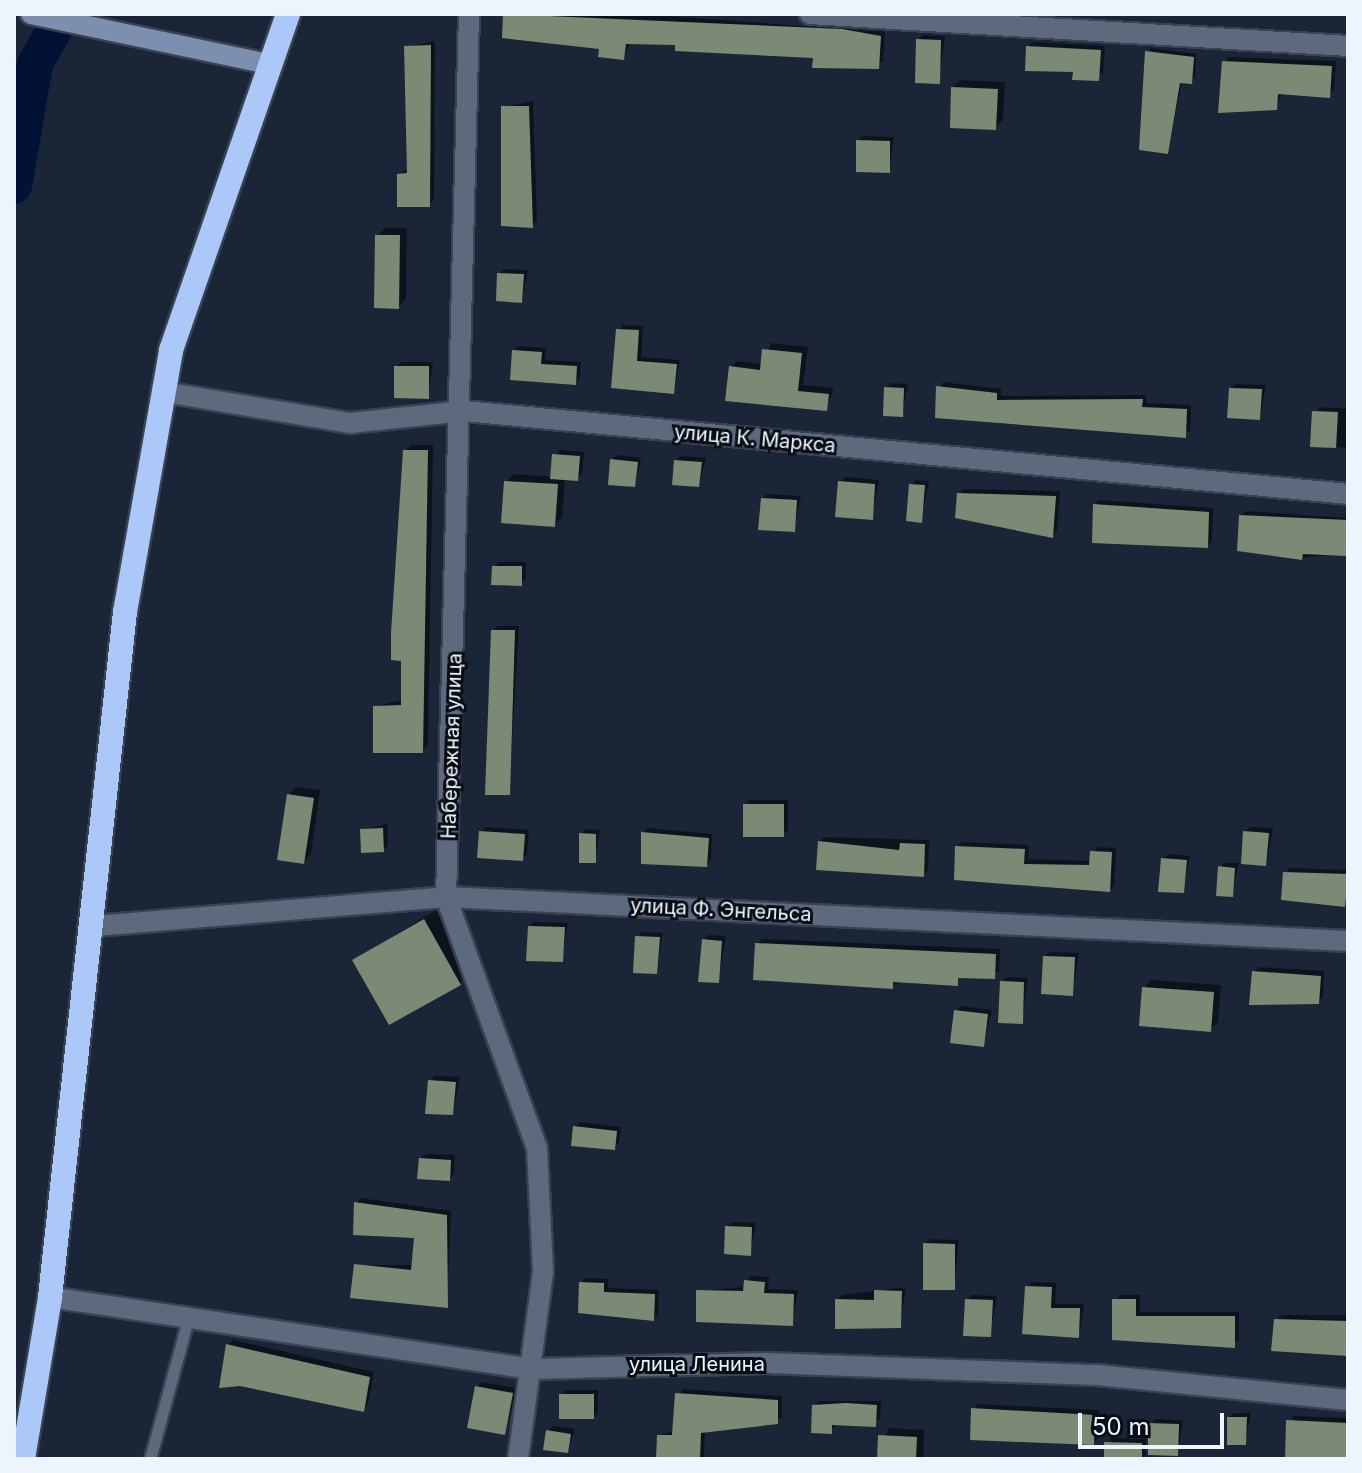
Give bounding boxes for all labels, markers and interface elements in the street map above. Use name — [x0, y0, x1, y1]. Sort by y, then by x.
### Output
street label: улица К. Маркса — [673, 420, 837, 458]
street label: Набережная улица — [437, 653, 467, 839]
street label: улица Ф. Энгельса — [630, 893, 812, 927]
street label: улица Ленина — [629, 1352, 765, 1376]
scale bar — [1082, 1397, 1228, 1447]
text: 50 m — [1092, 1412, 1150, 1441]

